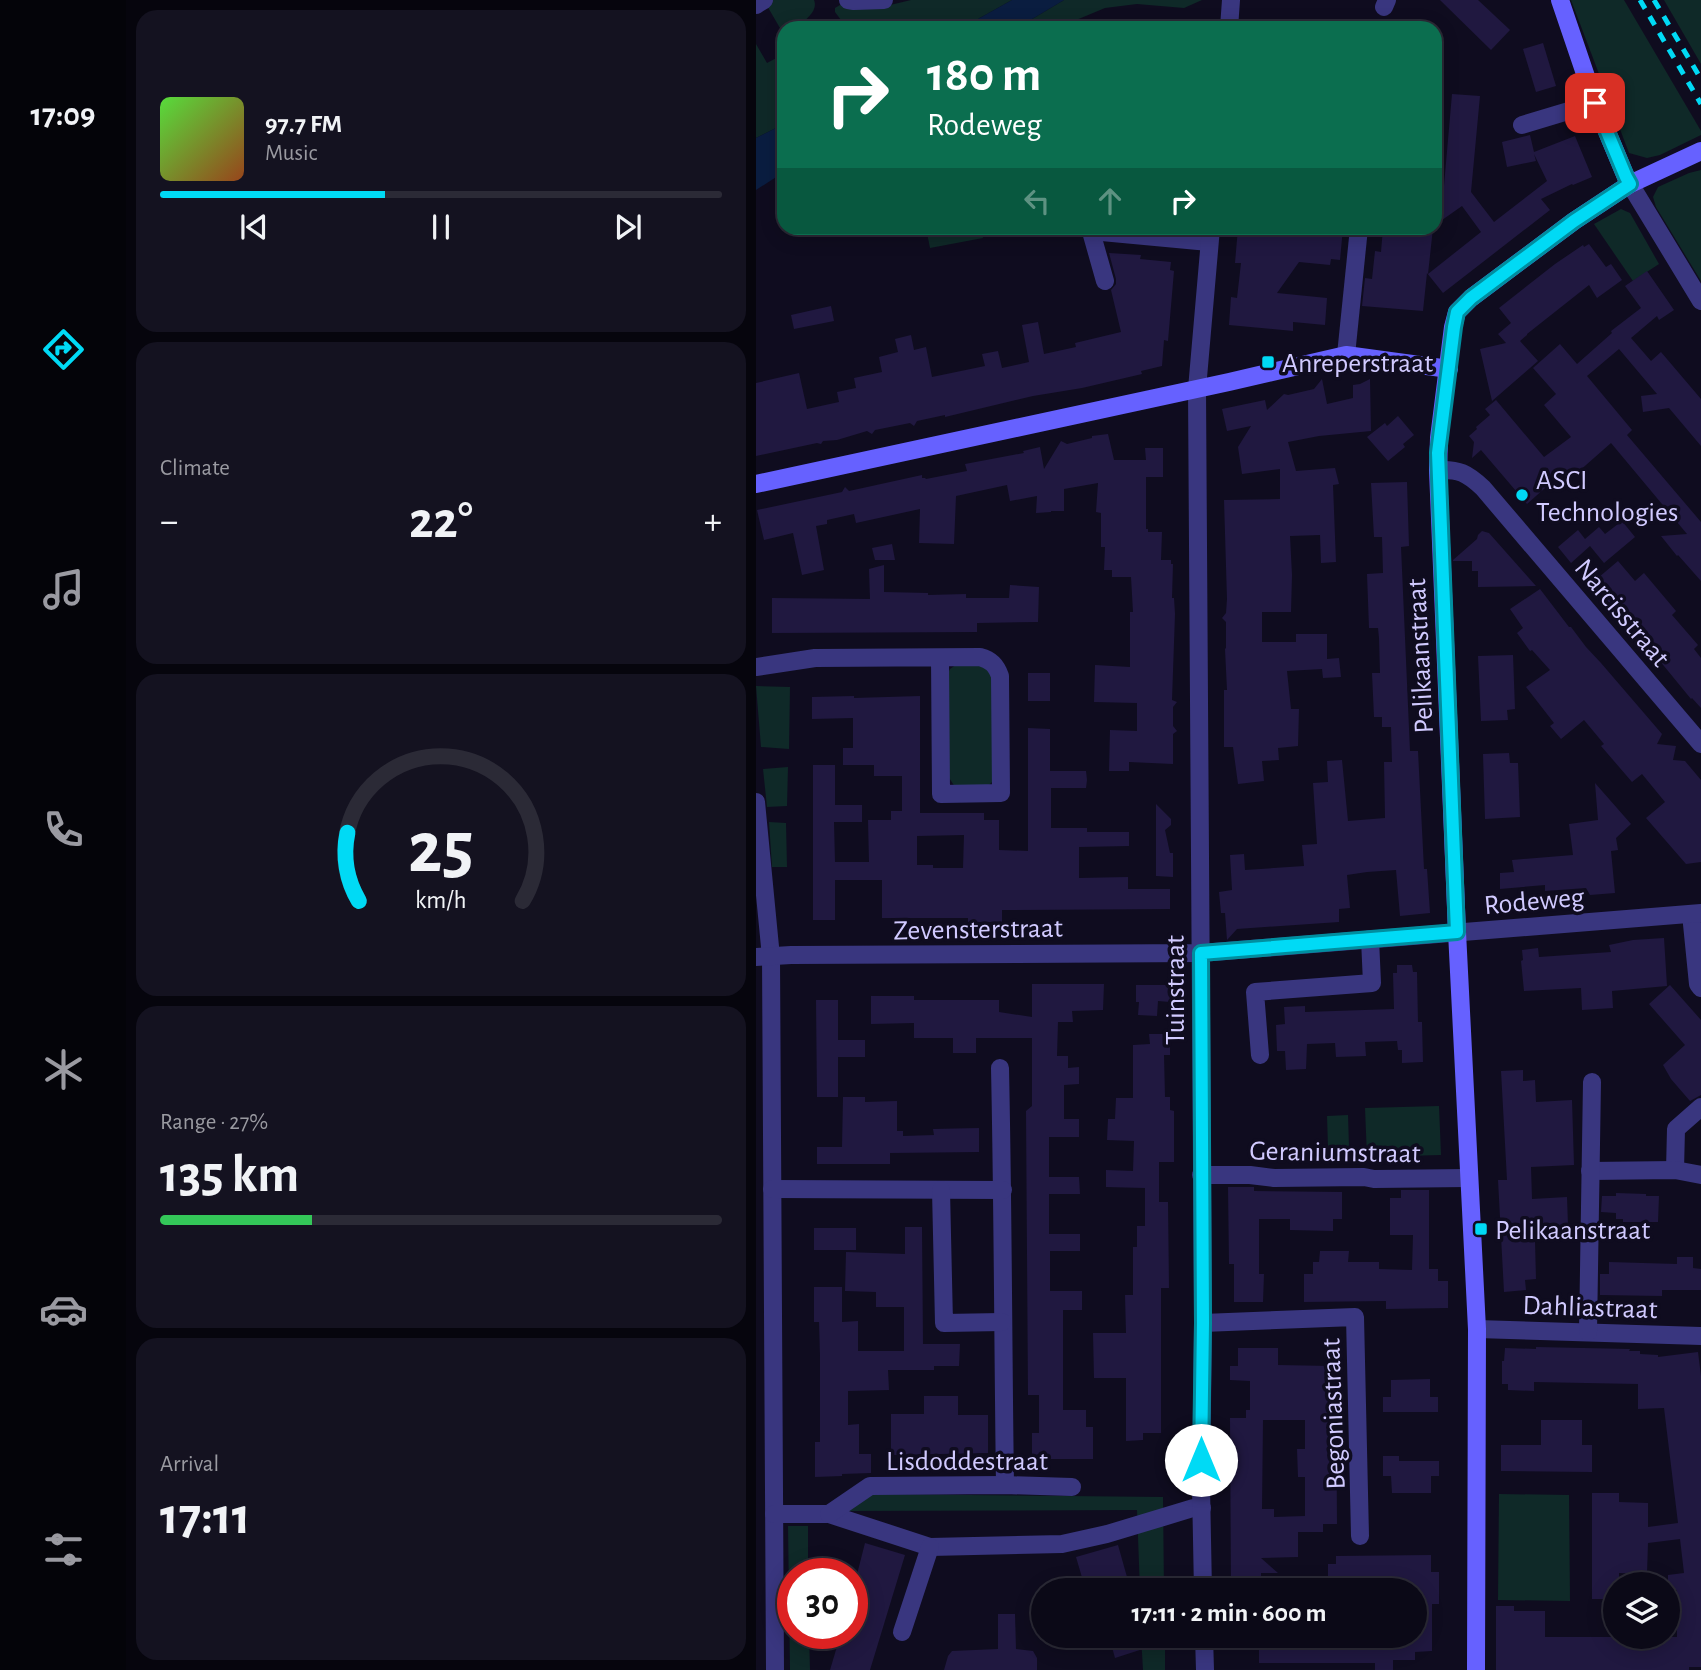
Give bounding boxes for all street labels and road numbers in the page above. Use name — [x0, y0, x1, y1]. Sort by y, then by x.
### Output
street label: Narcisstraat — [1569, 554, 1674, 673]
street label: Pelikaanstraat — [1403, 578, 1439, 734]
street label: Rodeweg — [1483, 884, 1586, 920]
street label: Zevensterstraat — [893, 915, 1063, 945]
street label: Tuinstraat — [1162, 935, 1190, 1045]
street label: Geraniumstraat — [1249, 1138, 1421, 1168]
street label: Dahliastraat — [1522, 1292, 1658, 1324]
street label: Begoniastraat — [1317, 1338, 1351, 1490]
street label: Lisdoddestraat — [886, 1448, 1048, 1476]

